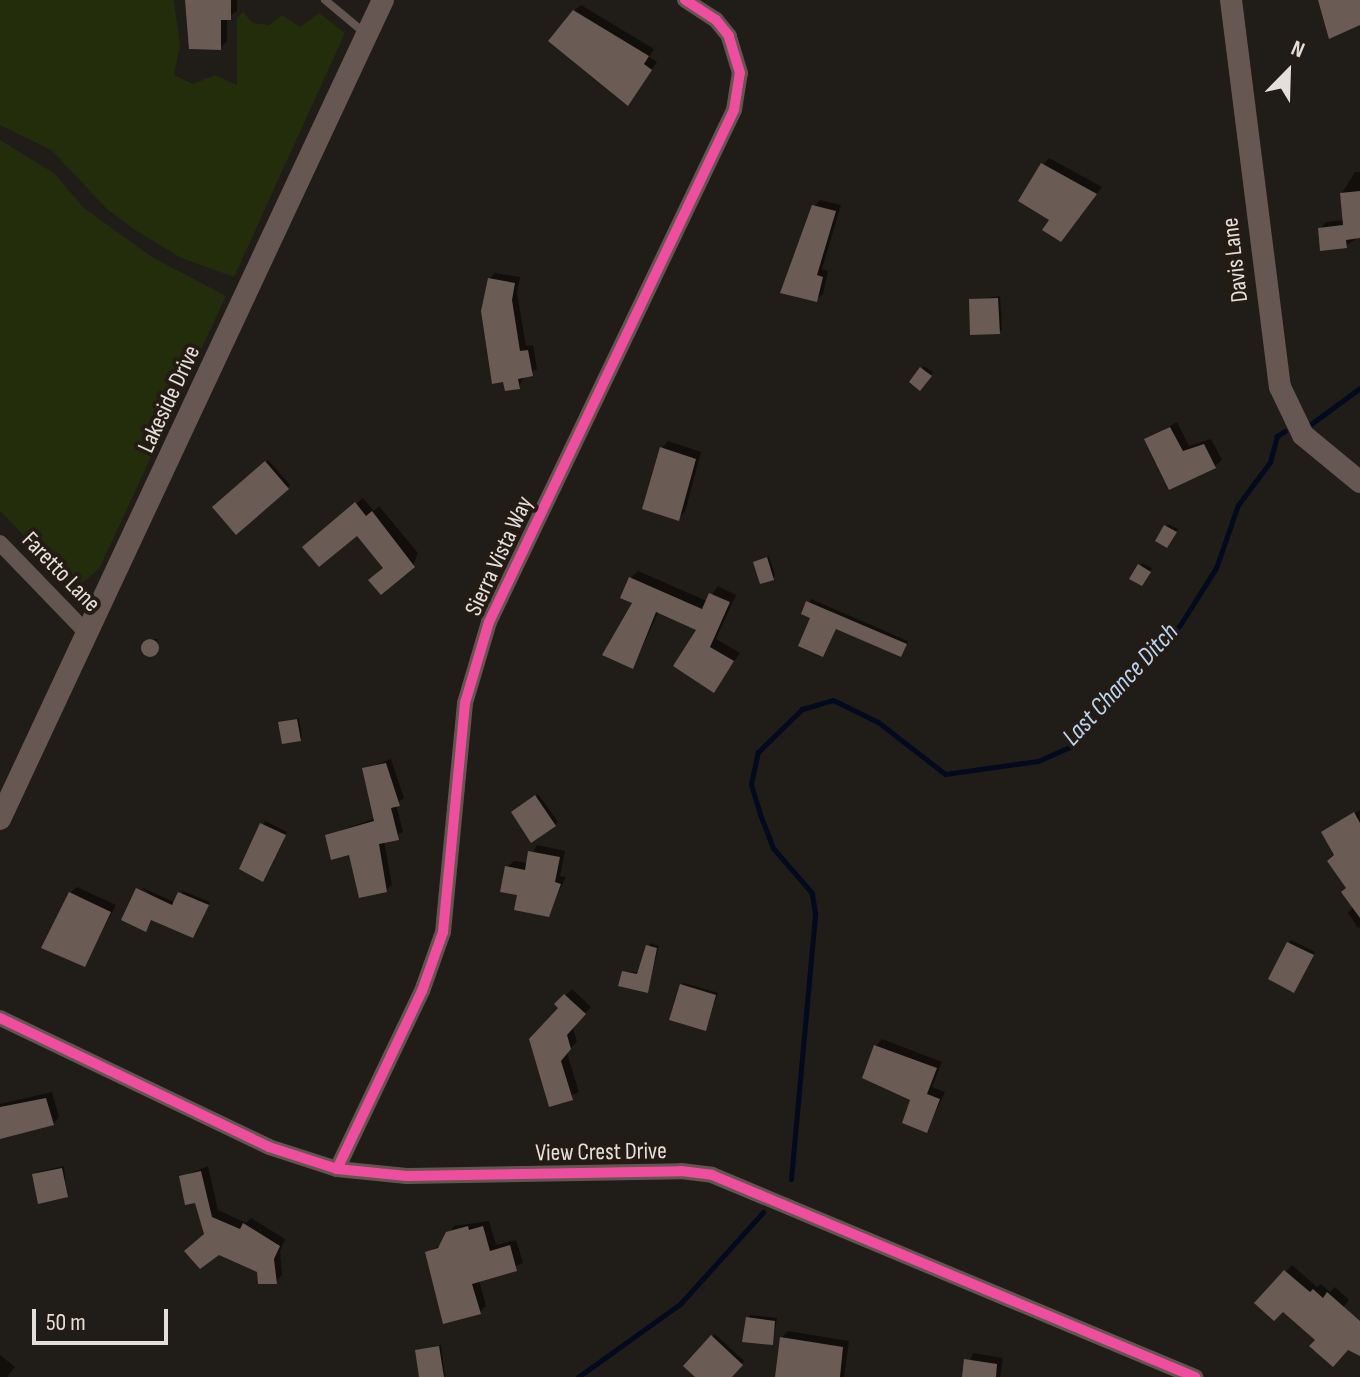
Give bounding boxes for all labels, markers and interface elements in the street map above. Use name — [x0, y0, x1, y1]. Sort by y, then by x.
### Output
north arrow — [1248, 32, 1328, 112]
text: N — [1287, 35, 1308, 64]
street label: Davis Lane — [1216, 216, 1254, 304]
street label: Lakeside Drive — [132, 341, 206, 457]
street label: Sierra Vista Way — [459, 492, 539, 620]
street label: Faretto Lane — [16, 526, 106, 618]
water label: Last Chance Ditch — [1056, 617, 1186, 753]
street label: View Crest Drive — [535, 1136, 667, 1168]
scale bar — [36, 1293, 172, 1343]
text: 50 m — [46, 1308, 86, 1337]

